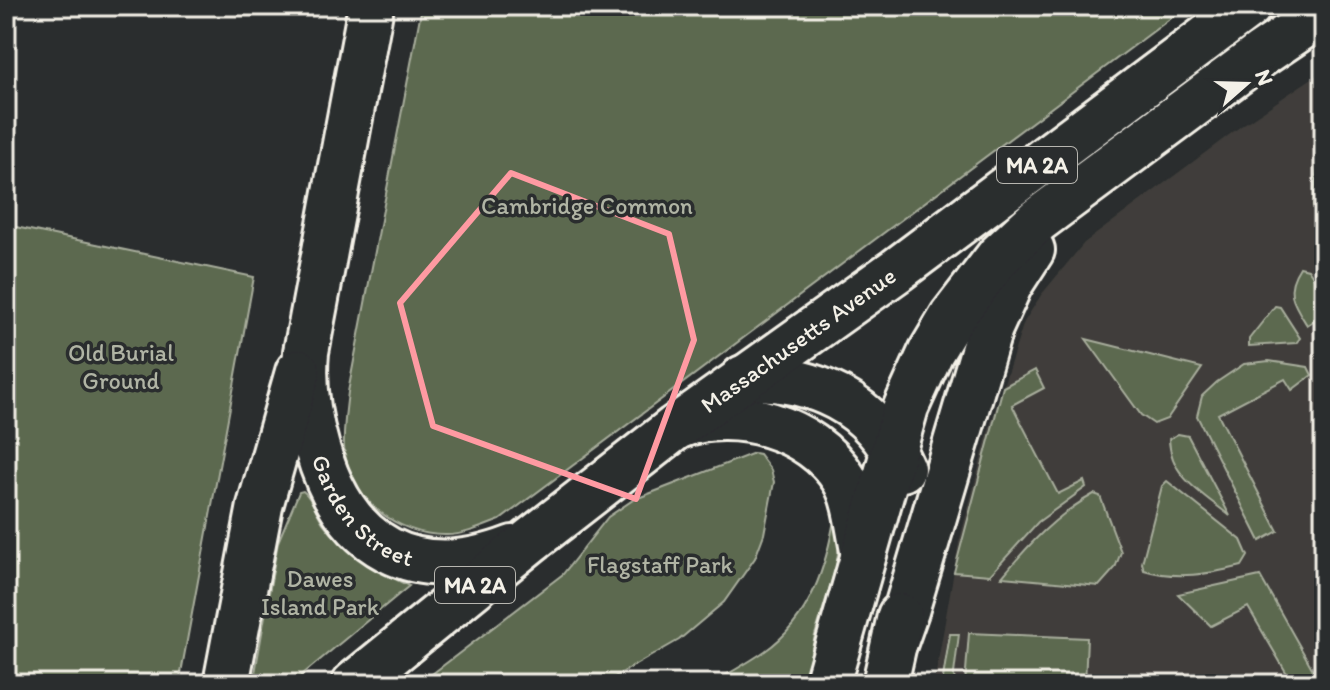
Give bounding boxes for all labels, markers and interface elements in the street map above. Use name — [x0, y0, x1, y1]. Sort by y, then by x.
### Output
north arrow — [1206, 44, 1286, 124]
text: N — [1249, 66, 1280, 89]
road number: MA 2A — [997, 147, 1077, 183]
park label: Cambridge Common — [481, 191, 693, 220]
street label: Massachusetts Avenue — [695, 261, 901, 419]
park label: Old Burial Ground — [68, 338, 174, 395]
street label: Garden Street — [306, 451, 417, 572]
park label: Flagstaff Park — [587, 550, 734, 579]
park label: Dawes Island Park — [261, 564, 380, 621]
road number: MA 2A — [435, 567, 515, 603]

